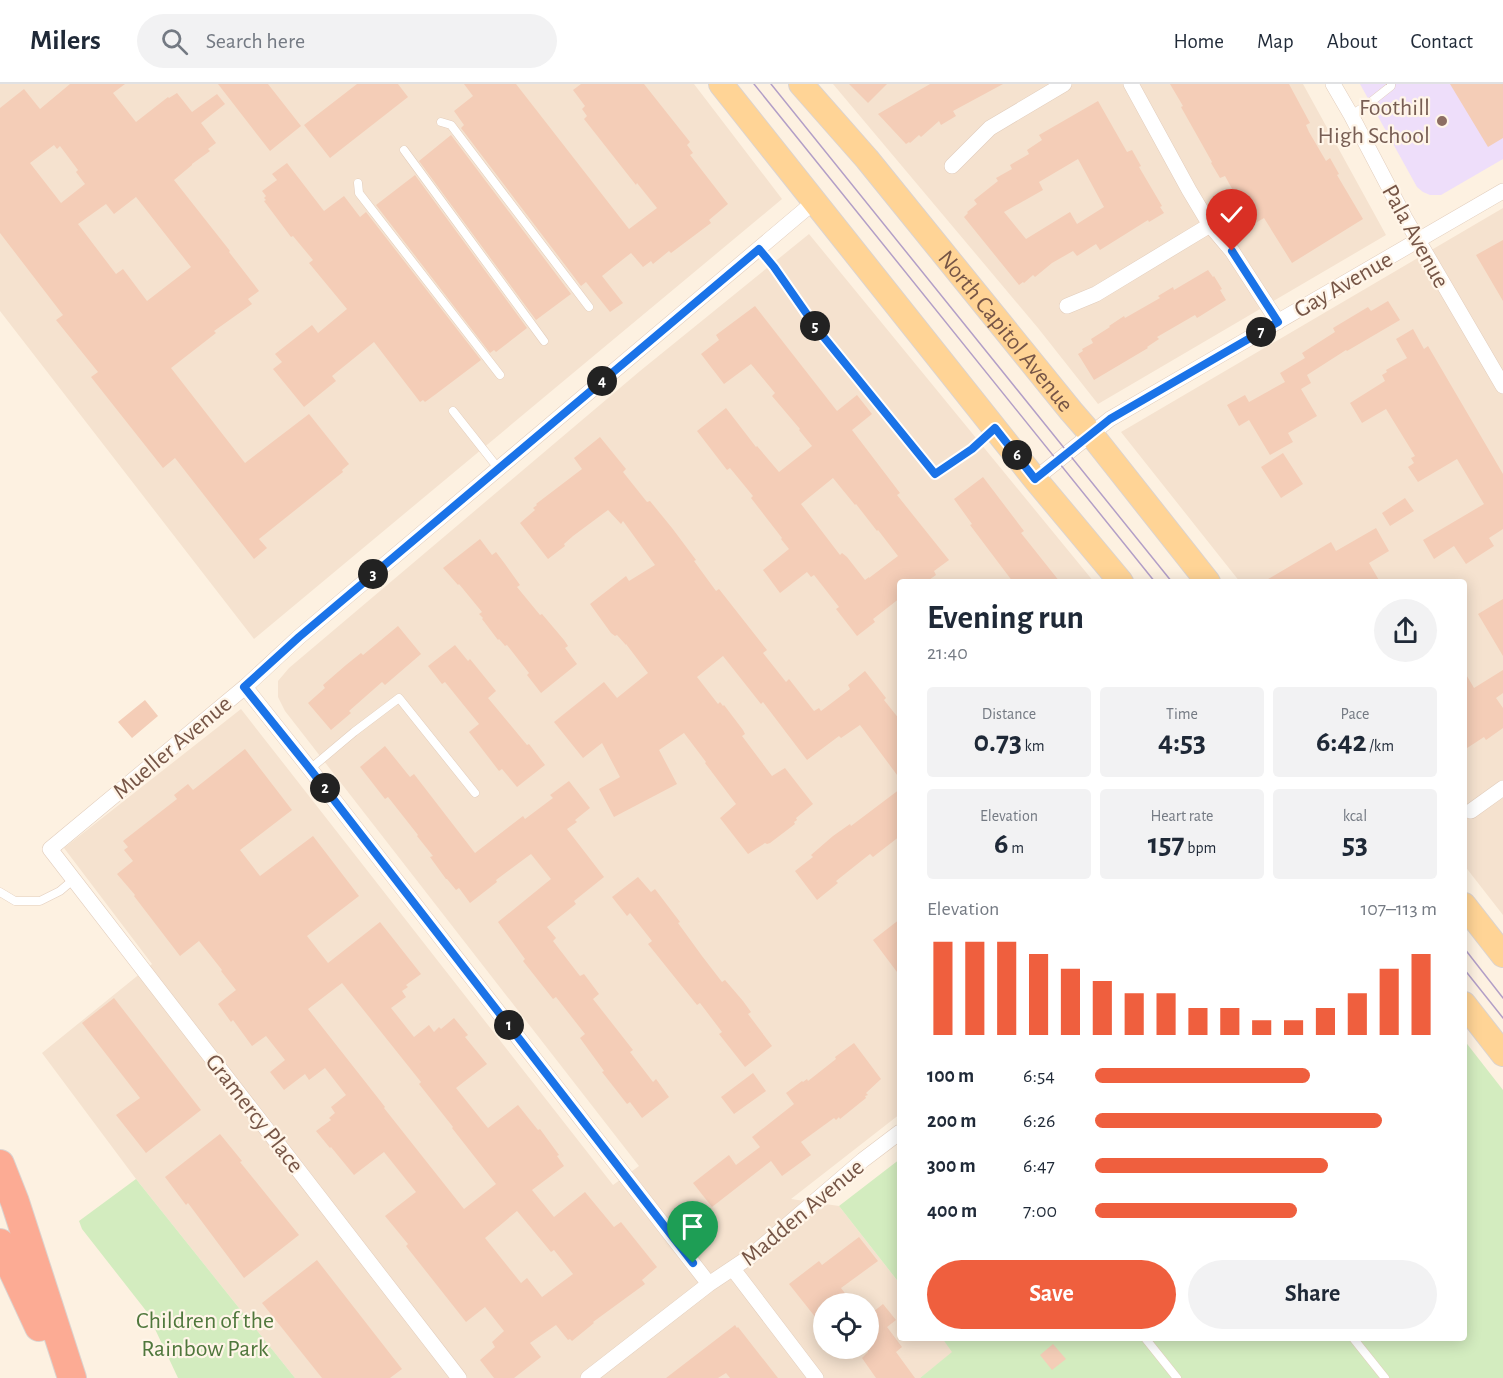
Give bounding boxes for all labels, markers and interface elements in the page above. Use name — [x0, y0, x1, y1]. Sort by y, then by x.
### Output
search box — [137, 14, 557, 68]
icon: search — [158, 25, 191, 58]
text: Milers — [30, 27, 101, 55]
text: Search here — [206, 30, 305, 52]
text: Home — [1173, 31, 1224, 52]
text: Map — [1257, 31, 1294, 52]
text: About — [1327, 31, 1377, 52]
text: Contact — [1410, 31, 1473, 52]
place label: Foothill High School — [1318, 96, 1430, 148]
marker: Foothill High School — [1435, 114, 1449, 128]
street label: Pala Avenue — [1377, 181, 1453, 292]
pin — [1206, 189, 1257, 251]
icon: check — [1215, 198, 1248, 231]
street label: North Capitol Avenue — [933, 246, 1078, 417]
street label: Gay Avenue — [1290, 247, 1397, 323]
pin: 5 — [800, 311, 830, 341]
pin: 7 — [1246, 317, 1276, 347]
text: 5 — [812, 318, 818, 334]
text: 7 — [1258, 324, 1264, 340]
pin: 4 — [587, 366, 617, 396]
text: 4 — [598, 373, 606, 389]
pin: 6 — [1002, 440, 1032, 470]
text: 6 — [1013, 447, 1021, 463]
pin: 3 — [358, 559, 388, 589]
text: 3 — [370, 566, 376, 582]
button: share — [1374, 599, 1437, 662]
text: Evening run — [927, 602, 1084, 635]
text: 21:40 — [927, 643, 968, 663]
street label: Mueller Avenue — [109, 692, 236, 804]
text: Distance — [982, 706, 1036, 722]
text: Time — [1166, 706, 1198, 722]
text: Pace — [1341, 706, 1369, 722]
text: 0.73 — [973, 727, 1022, 757]
text: 4:53 — [1158, 727, 1206, 757]
text: 6:42 — [1316, 727, 1367, 757]
text: km — [1022, 738, 1045, 754]
text: /km — [1367, 738, 1394, 754]
pin: 2 — [310, 773, 340, 803]
text: 2 — [321, 780, 329, 796]
text: Elevation — [980, 808, 1038, 824]
text: Heart rate — [1151, 808, 1213, 824]
text: kcal — [1343, 808, 1367, 824]
text: 6 — [994, 829, 1009, 859]
text: 157 — [1148, 829, 1185, 859]
text: 53 — [1342, 829, 1368, 859]
text: m — [1009, 840, 1024, 856]
text: bpm — [1185, 840, 1216, 856]
text: Elevation — [927, 899, 999, 919]
text: 107–113 m — [1360, 899, 1437, 919]
pin: 1 — [494, 1010, 524, 1040]
text: 1 — [506, 1017, 512, 1033]
street label: Gramercy Place — [201, 1050, 308, 1178]
text: 100 m — [927, 1066, 974, 1086]
text: 6:54 — [1023, 1066, 1055, 1086]
text: 200 m — [927, 1111, 976, 1131]
text: 6:26 — [1023, 1111, 1055, 1131]
street label: Madden Avenue — [737, 1155, 869, 1271]
text: 300 m — [927, 1156, 976, 1176]
text: 6:47 — [1023, 1156, 1055, 1176]
pin — [667, 1201, 718, 1263]
text: 400 m — [927, 1201, 977, 1221]
text: 7:00 — [1023, 1201, 1057, 1221]
icon: arrive — [676, 1210, 709, 1243]
button: Save — [927, 1260, 1176, 1329]
button: Share — [1188, 1260, 1437, 1329]
map controls — [813, 1293, 879, 1359]
button: locate — [813, 1293, 879, 1359]
park label: Children of the Rainbow Park — [136, 1309, 274, 1361]

